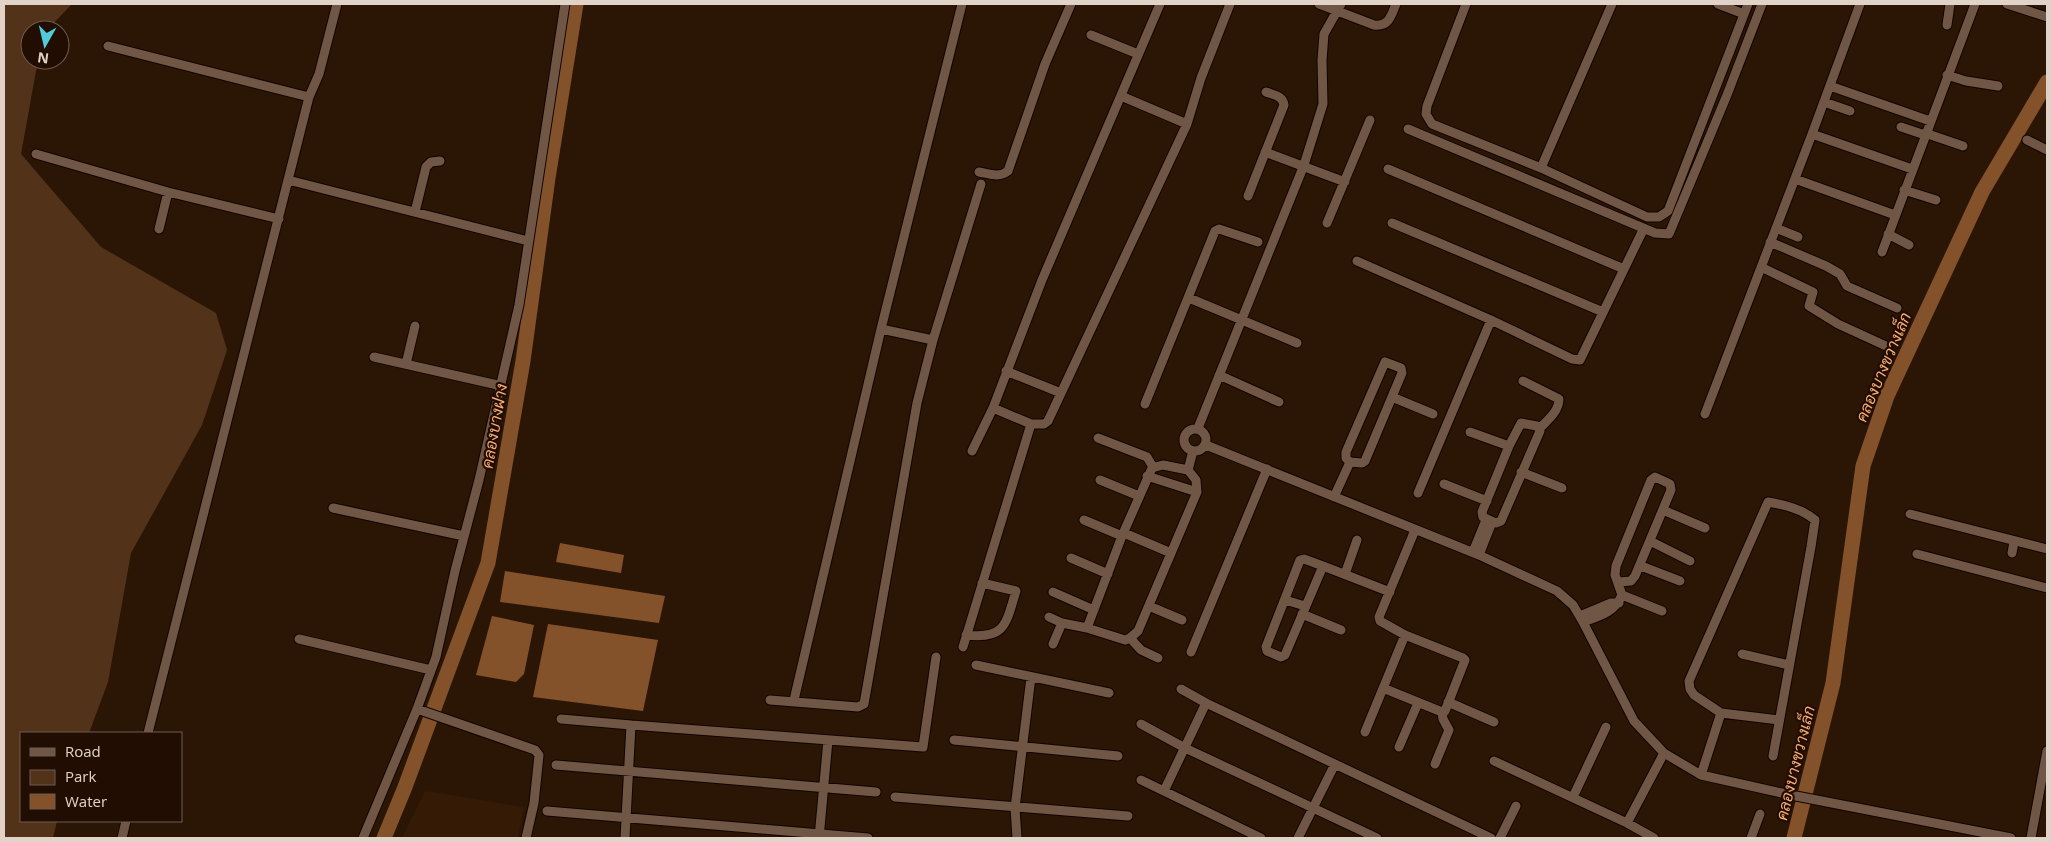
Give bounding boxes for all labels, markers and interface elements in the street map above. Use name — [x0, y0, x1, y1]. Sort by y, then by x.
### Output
north arrow — [20, 20, 70, 70]
text: N — [36, 48, 50, 69]
water label: คลองบางขวางเล็ก — [1848, 308, 1916, 425]
water label: คลองบางฝาง — [476, 382, 512, 470]
water label: คลองบางขวางเล็ก — [1768, 703, 1820, 822]
legend — [20, 732, 182, 822]
text: Road — [65, 741, 101, 761]
text: Park — [65, 766, 96, 786]
text: Water — [65, 791, 107, 811]

